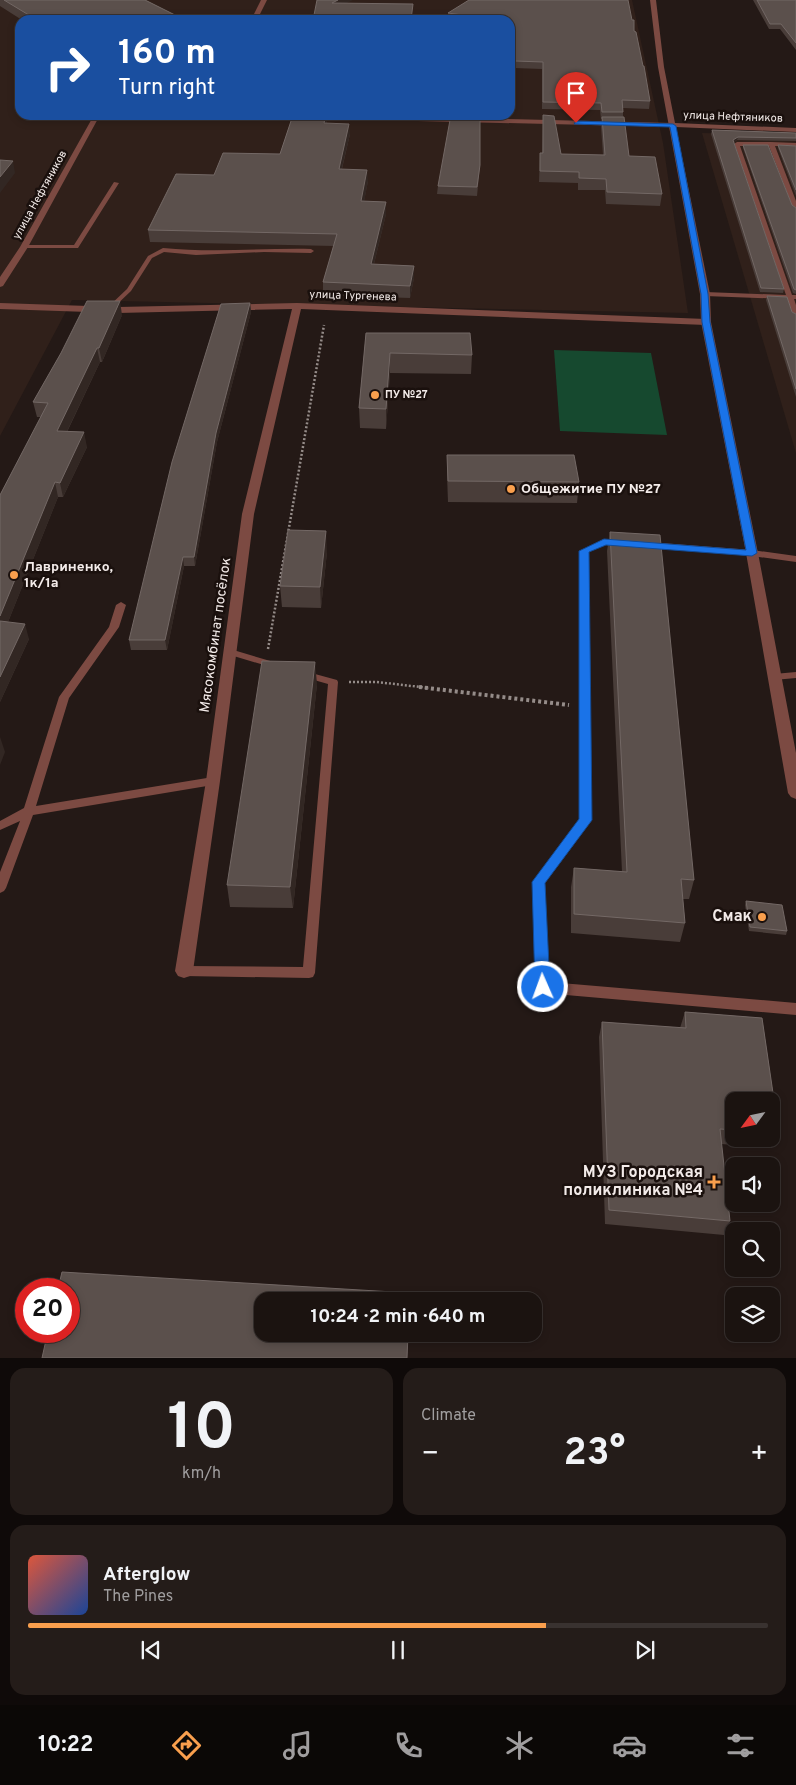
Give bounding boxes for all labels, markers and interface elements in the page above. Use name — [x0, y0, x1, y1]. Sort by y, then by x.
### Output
text: 160 m — [118, 32, 216, 76]
icon: right — [35, 35, 100, 100]
pin — [555, 72, 597, 123]
text: Turn right — [118, 75, 215, 102]
icon: arrive — [562, 79, 590, 107]
street label: улица Нефтяников — [683, 108, 783, 126]
street label: улица Нефтяников — [10, 148, 70, 242]
street label: улица Тургенева — [309, 287, 397, 305]
place label: ПУ №27 — [385, 388, 428, 402]
marker: ПУ №27 — [369, 389, 381, 401]
place label: Общежитие ПУ №27 — [521, 481, 661, 498]
marker: Общежитие ПУ №27 — [505, 483, 517, 495]
street label: Мясокомбинат посёлок — [197, 556, 235, 714]
place label: Лавриненко, 1к/1а — [24, 559, 113, 592]
marker: Лавриненко, 1к/1а — [8, 569, 20, 581]
place label: Смак — [712, 907, 752, 927]
marker: Смак — [756, 911, 768, 923]
position arrow — [516, 960, 568, 1012]
north arrow — [725, 1092, 780, 1148]
map controls — [725, 1092, 780, 1342]
button: sound — [725, 1157, 780, 1212]
place label: МУЗ Городская поликлиника №4 — [563, 1163, 703, 1201]
marker: МУЗ Городская поликлиника №4 — [707, 1175, 721, 1189]
button: search — [725, 1222, 780, 1277]
speed limit sign: 20 — [15, 1278, 80, 1343]
button: layers — [725, 1287, 780, 1342]
text: 10:24 · 2 min · 640 m — [311, 1305, 485, 1329]
text: 10 — [167, 1390, 236, 1472]
text: Climate — [421, 1406, 476, 1426]
text: 23° — [564, 1430, 625, 1479]
text: − — [421, 1437, 439, 1473]
text: + — [750, 1437, 768, 1473]
text: km/h — [182, 1464, 221, 1484]
text: Afterglow — [103, 1563, 191, 1587]
text: The Pines — [103, 1587, 173, 1607]
icon: previous — [137, 1636, 165, 1664]
icon: pause — [384, 1636, 412, 1664]
icon: next — [631, 1636, 659, 1664]
icon: directions — [169, 1728, 204, 1763]
icon: music — [280, 1728, 315, 1763]
icon: phone — [391, 1728, 426, 1763]
icon: climate — [502, 1728, 537, 1763]
icon: car — [612, 1728, 647, 1763]
icon: filters — [723, 1728, 758, 1763]
text: 10:22 — [38, 1732, 93, 1759]

